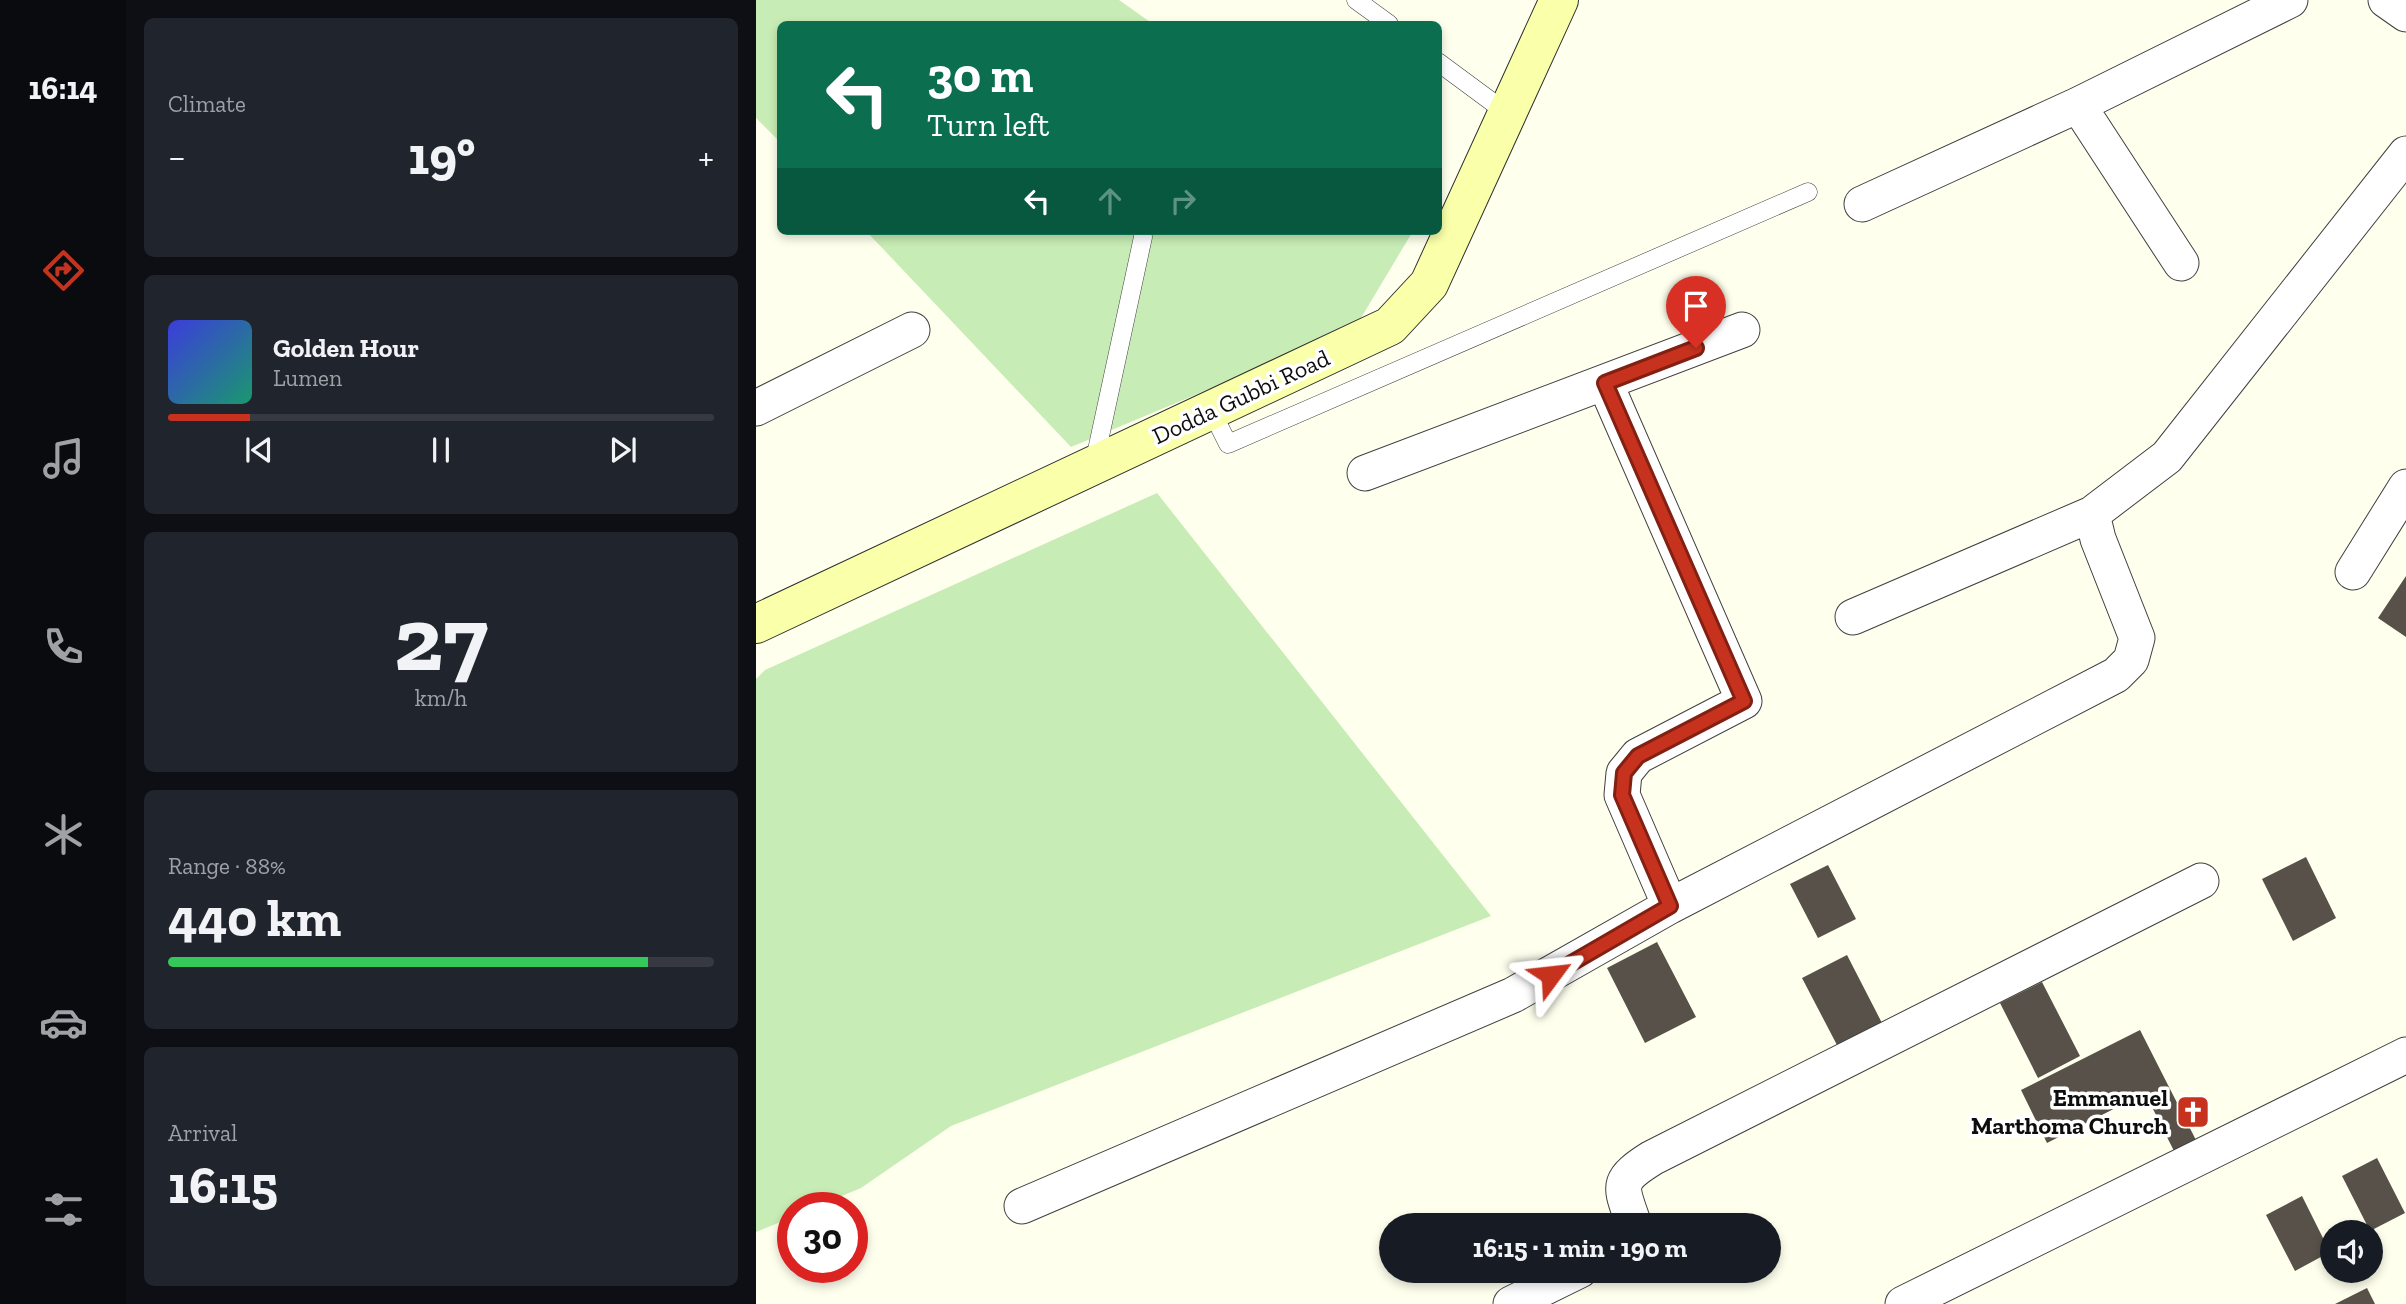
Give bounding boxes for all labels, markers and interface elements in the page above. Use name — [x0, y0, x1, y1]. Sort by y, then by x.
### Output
text: 30 m — [927, 46, 1033, 105]
icon: left — [812, 49, 903, 140]
text: 16:14 — [28, 69, 98, 107]
text: Climate — [168, 90, 246, 118]
text: Turn left — [927, 106, 1049, 144]
text: 19° — [408, 125, 475, 187]
text: − — [168, 134, 186, 180]
text: + — [698, 134, 714, 180]
icon: left — [1018, 182, 1056, 220]
icon: ahead — [1091, 182, 1129, 220]
icon: right — [1164, 182, 1202, 220]
icon: directions — [39, 246, 88, 295]
pin — [1666, 276, 1726, 348]
icon: arrive — [1677, 287, 1715, 325]
text: Golden Hour — [273, 332, 419, 364]
street label: Dodda Gubbi Road — [1148, 343, 1334, 450]
text: Lumen — [273, 364, 342, 392]
icon: previous — [240, 431, 278, 469]
icon: pause — [422, 431, 460, 469]
icon: next — [604, 431, 642, 469]
icon: music — [39, 434, 88, 483]
text: 27 — [394, 584, 488, 693]
icon: phone — [39, 622, 88, 671]
text: km/h — [415, 684, 467, 712]
icon: climate — [39, 810, 88, 859]
text: Range · 88% — [168, 852, 286, 880]
text: 440 km — [168, 887, 341, 949]
position arrow — [1514, 938, 1588, 1012]
icon: car — [39, 998, 88, 1047]
place label: Emmanuel Marthoma Church — [1971, 1083, 2168, 1140]
church icon: Emmanuel Marthoma Church — [2174, 1093, 2212, 1131]
text: Arrival — [168, 1119, 237, 1147]
text: 16:15 — [168, 1154, 278, 1216]
icon: filters — [39, 1185, 88, 1234]
speed limit sign: 30 — [777, 1192, 868, 1283]
map controls — [2320, 1220, 2383, 1283]
button: sound — [2320, 1220, 2383, 1283]
text: 16:15 · 1 min · 190 m — [1473, 1232, 1687, 1264]

